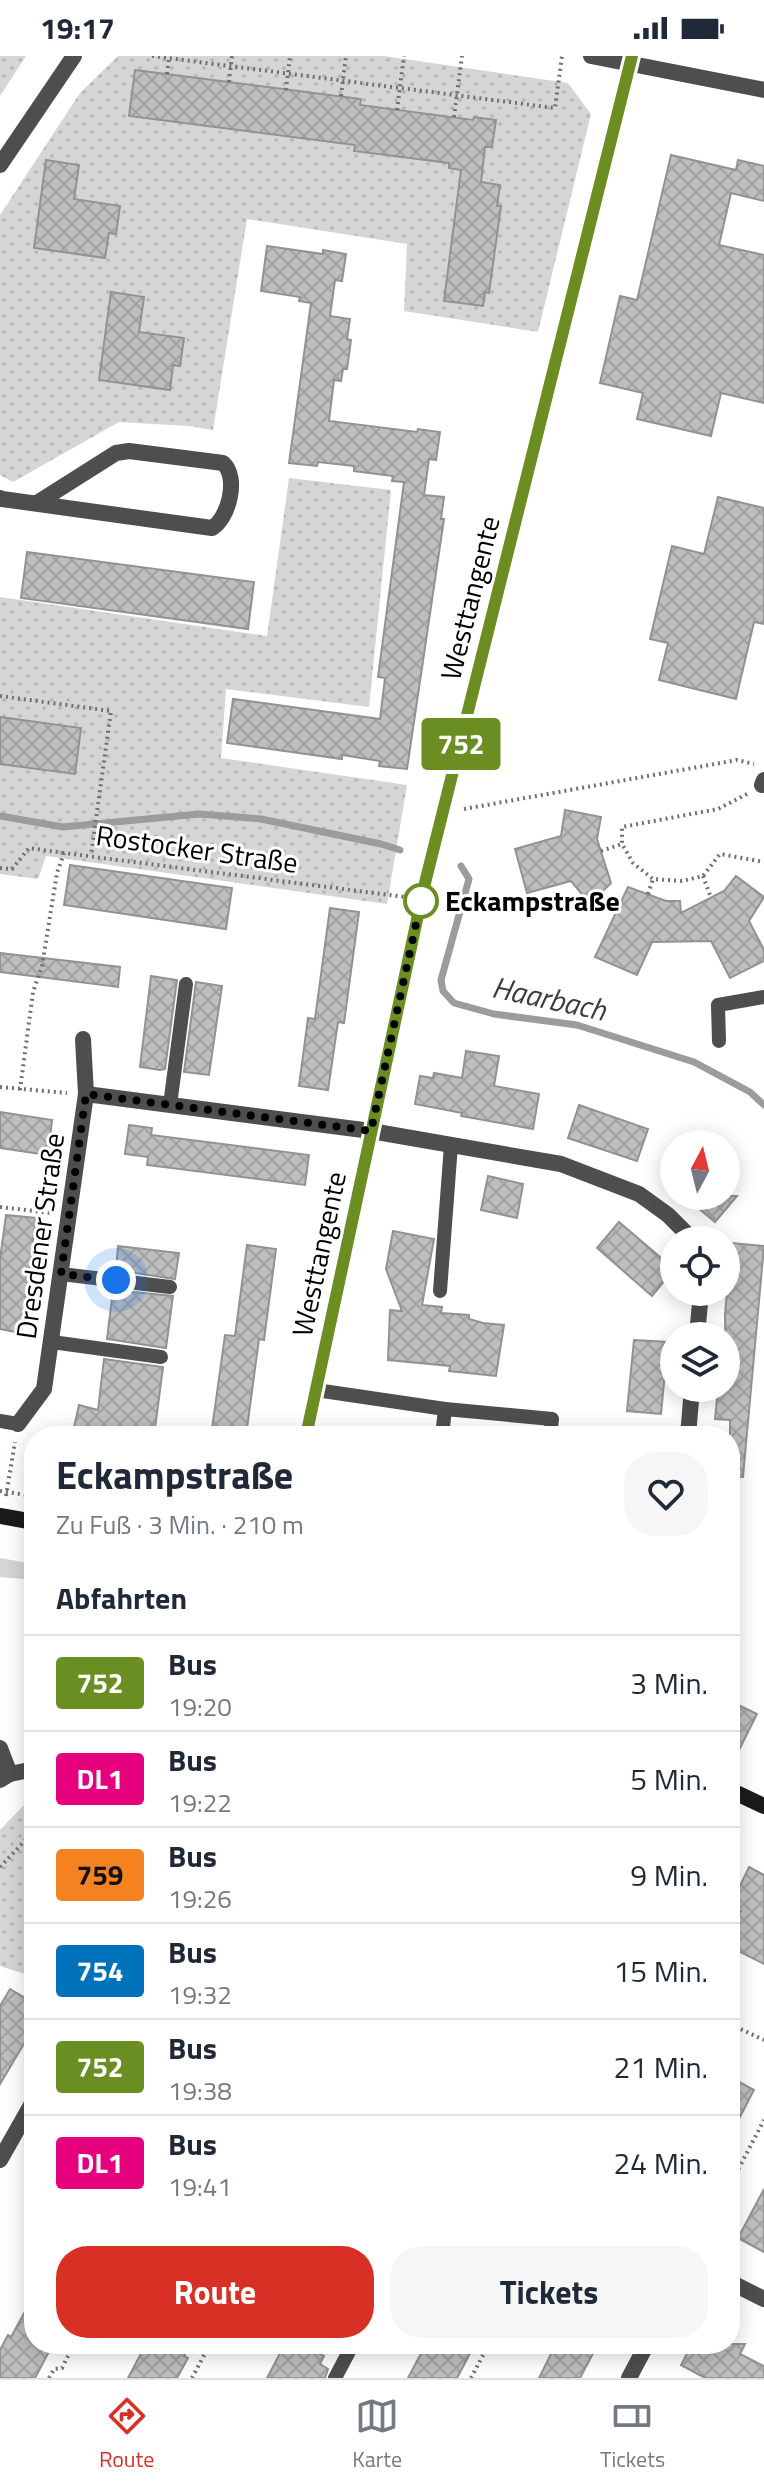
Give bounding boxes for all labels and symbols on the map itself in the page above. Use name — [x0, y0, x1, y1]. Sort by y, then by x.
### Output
street label: Westtangente — [428, 511, 511, 684]
line badge: 752 — [415, 718, 507, 770]
street label: Rostocker Straße — [93, 813, 301, 884]
place label: Eckampstraße — [445, 879, 620, 922]
marker: Eckampstraße — [404, 884, 438, 918]
water label: Haarbach — [488, 964, 611, 1033]
street label: Dresdener Straße — [4, 1130, 75, 1342]
north arrow — [660, 1130, 740, 1210]
street label: Westtangente — [280, 1167, 357, 1340]
your location — [96, 1260, 136, 1300]

